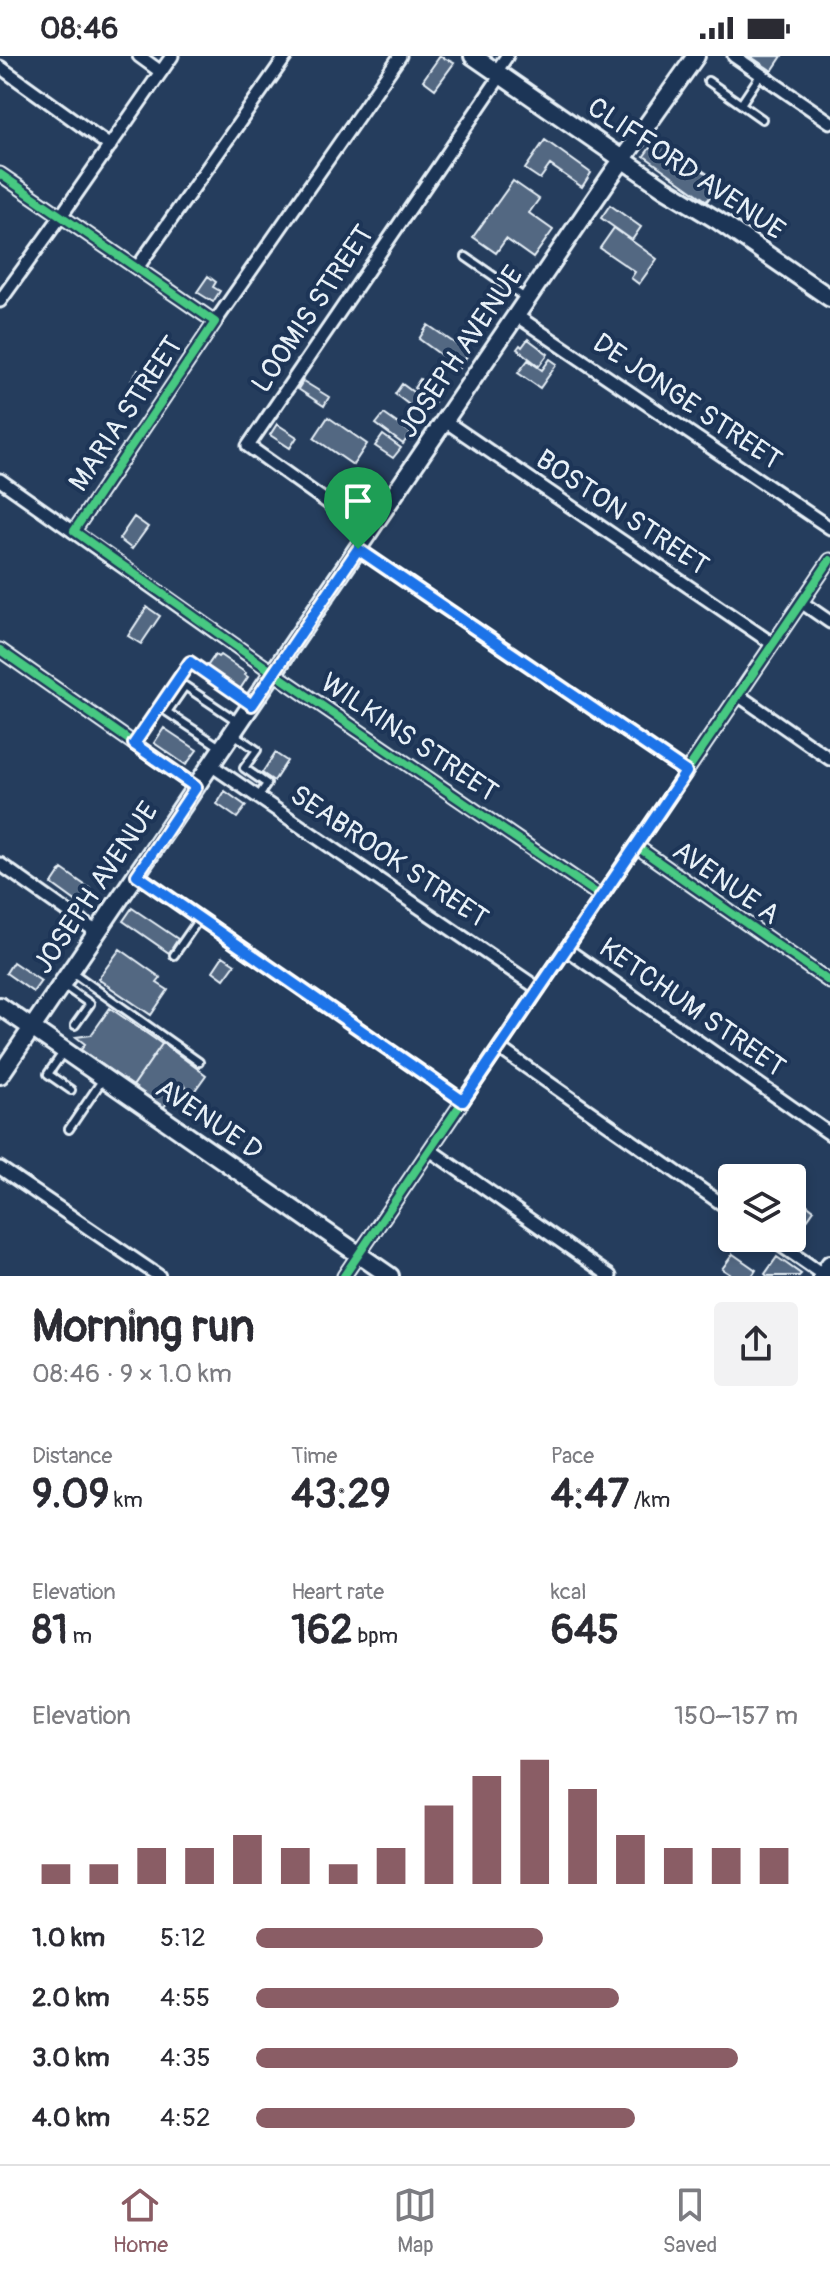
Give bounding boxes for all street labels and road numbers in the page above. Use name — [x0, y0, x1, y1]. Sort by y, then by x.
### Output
street label: CLIFFORD AVENUE — [581, 90, 791, 248]
street label: LOOMIS STREET — [244, 219, 382, 399]
street label: JOSEPH AVENUE — [391, 259, 531, 445]
street label: DE JONGE STREET — [586, 326, 788, 478]
street label: MARIA STREET — [61, 330, 191, 498]
street label: BOSTON STREET — [529, 442, 715, 584]
street label: WILKINS STREET — [314, 666, 504, 810]
street label: SEABROOK STREET — [283, 778, 495, 936]
street label: JOSEPH AVENUE — [26, 795, 166, 981]
street label: AVENUE A — [666, 833, 786, 933]
street label: KETCHUM STREET — [592, 931, 792, 1085]
street label: AVENUE D — [149, 1071, 269, 1169]

